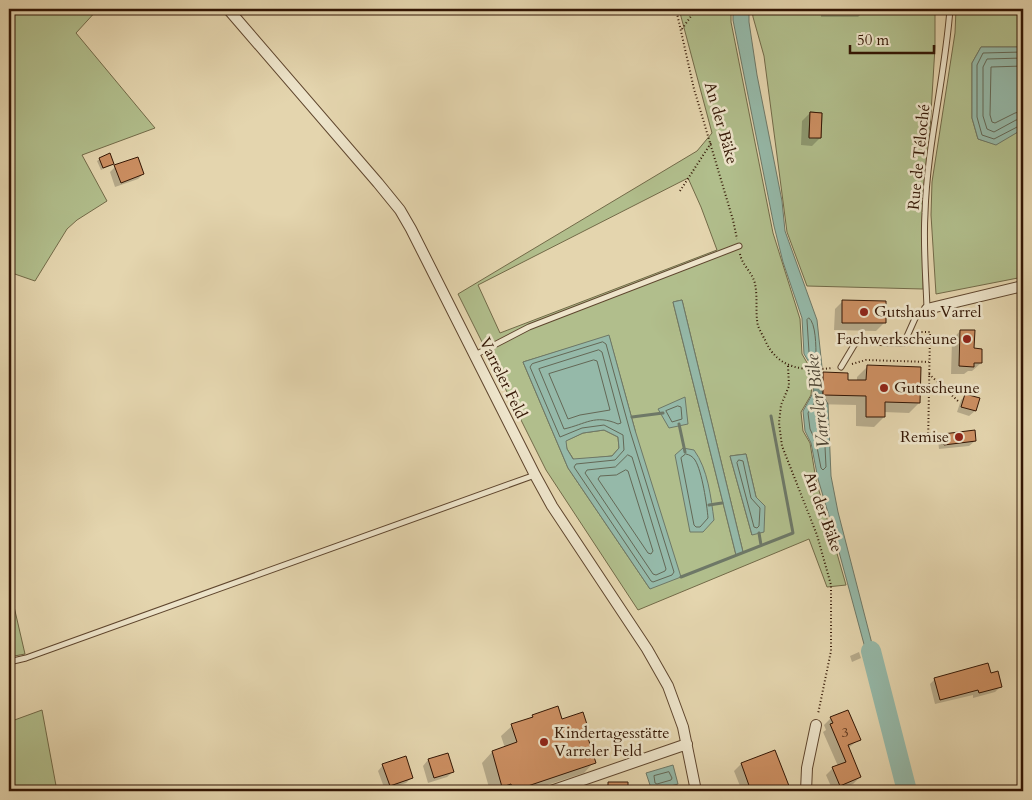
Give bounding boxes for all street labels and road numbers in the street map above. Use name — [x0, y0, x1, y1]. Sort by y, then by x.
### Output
street label: An der Bäke — [699, 79, 743, 167]
street label: Rue de Téloché — [902, 103, 936, 211]
street label: Varreler Feld — [474, 334, 532, 423]
street label: An der Bäke — [798, 469, 848, 555]

